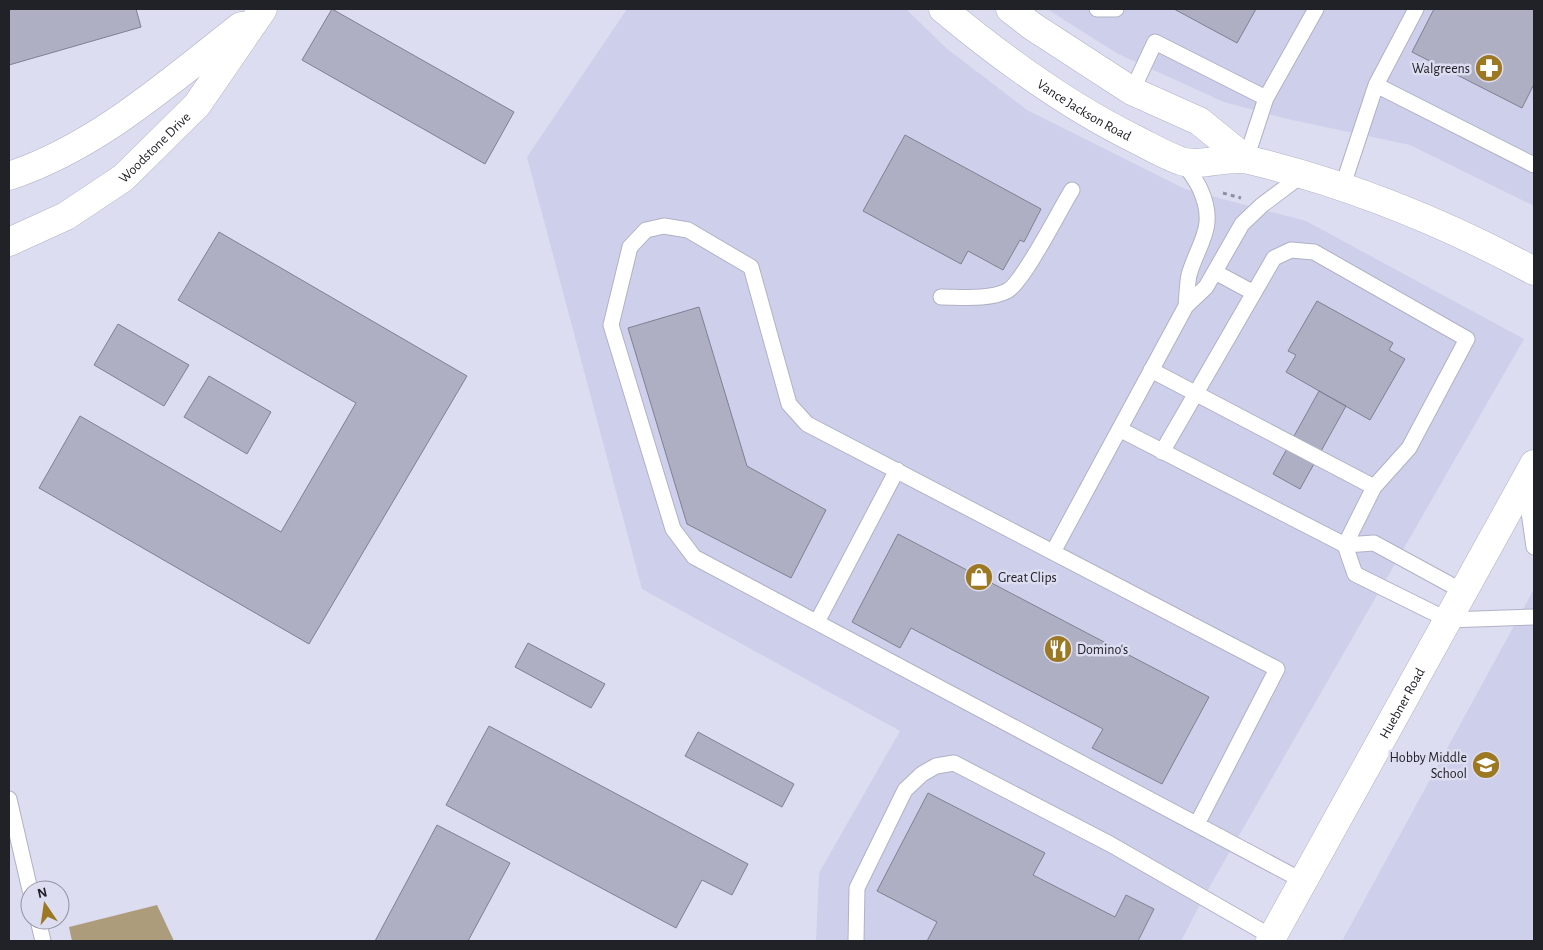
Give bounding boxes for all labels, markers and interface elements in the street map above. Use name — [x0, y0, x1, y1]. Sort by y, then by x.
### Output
pharmacy icon: Walgreens — [1474, 53, 1504, 83]
place label: Walgreens — [1412, 62, 1470, 76]
street label: Vance Jackson Road — [1034, 77, 1133, 144]
street label: Woodstone Drive — [116, 110, 193, 186]
shop icon: Great Clips — [964, 562, 994, 592]
place label: Great Clips — [998, 571, 1057, 585]
restaurant icon: Domino's — [1043, 634, 1073, 664]
place label: Domino's — [1077, 643, 1128, 657]
street label: Huebner Road — [1377, 666, 1428, 741]
school or university icon: Hobby Middle School — [1471, 750, 1501, 780]
place label: Hobby Middle School — [1389, 751, 1467, 781]
north arrow — [20, 880, 70, 930]
text: N — [36, 885, 49, 901]

